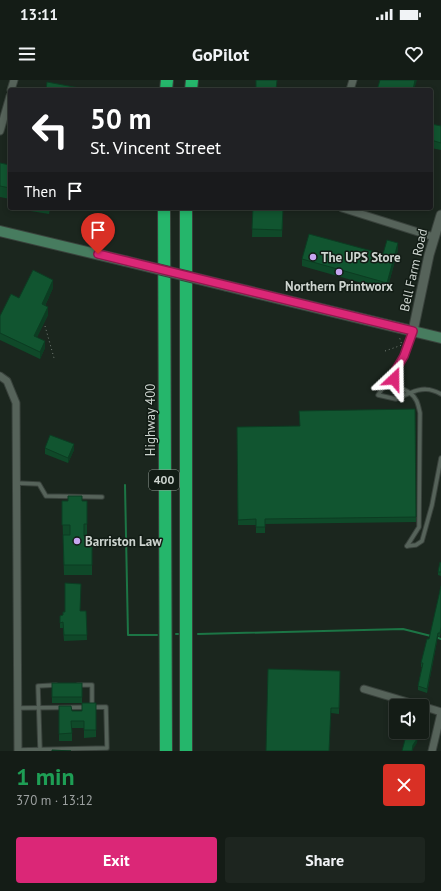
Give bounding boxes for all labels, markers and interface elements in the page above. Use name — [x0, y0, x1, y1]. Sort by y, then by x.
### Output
text: 13:11 — [20, 5, 58, 24]
icon: menu — [16, 43, 38, 65]
text: GoPilot — [192, 43, 249, 66]
icon: heart — [403, 43, 425, 65]
text: 50 m — [90, 100, 151, 137]
icon: left — [24, 104, 76, 156]
text: St. Vincent Street — [90, 136, 221, 159]
icon: arrive — [64, 180, 86, 202]
text: Then — [24, 182, 56, 201]
pin — [81, 213, 115, 254]
icon: arrive — [87, 219, 109, 241]
street label: Bell Farm Road — [396, 227, 431, 313]
place label: The UPS Store — [321, 249, 401, 266]
marker: The UPS Store — [308, 252, 318, 262]
marker: Northern Printworx — [334, 267, 344, 277]
place label: Northern Printworx — [285, 278, 393, 295]
position arrow — [373, 358, 415, 400]
street label: Highway 400 — [142, 384, 159, 456]
road number: 400 — [149, 470, 179, 490]
place label: Barriston Law — [85, 533, 162, 550]
marker: Barriston Law — [72, 536, 82, 546]
map controls — [389, 699, 429, 739]
button: sound — [389, 699, 429, 739]
text: 1 min — [16, 761, 75, 792]
button: close — [383, 764, 425, 806]
text: 370 m · 13:12 — [16, 792, 93, 809]
button: Exit — [16, 837, 217, 883]
button: Share — [225, 837, 425, 883]

